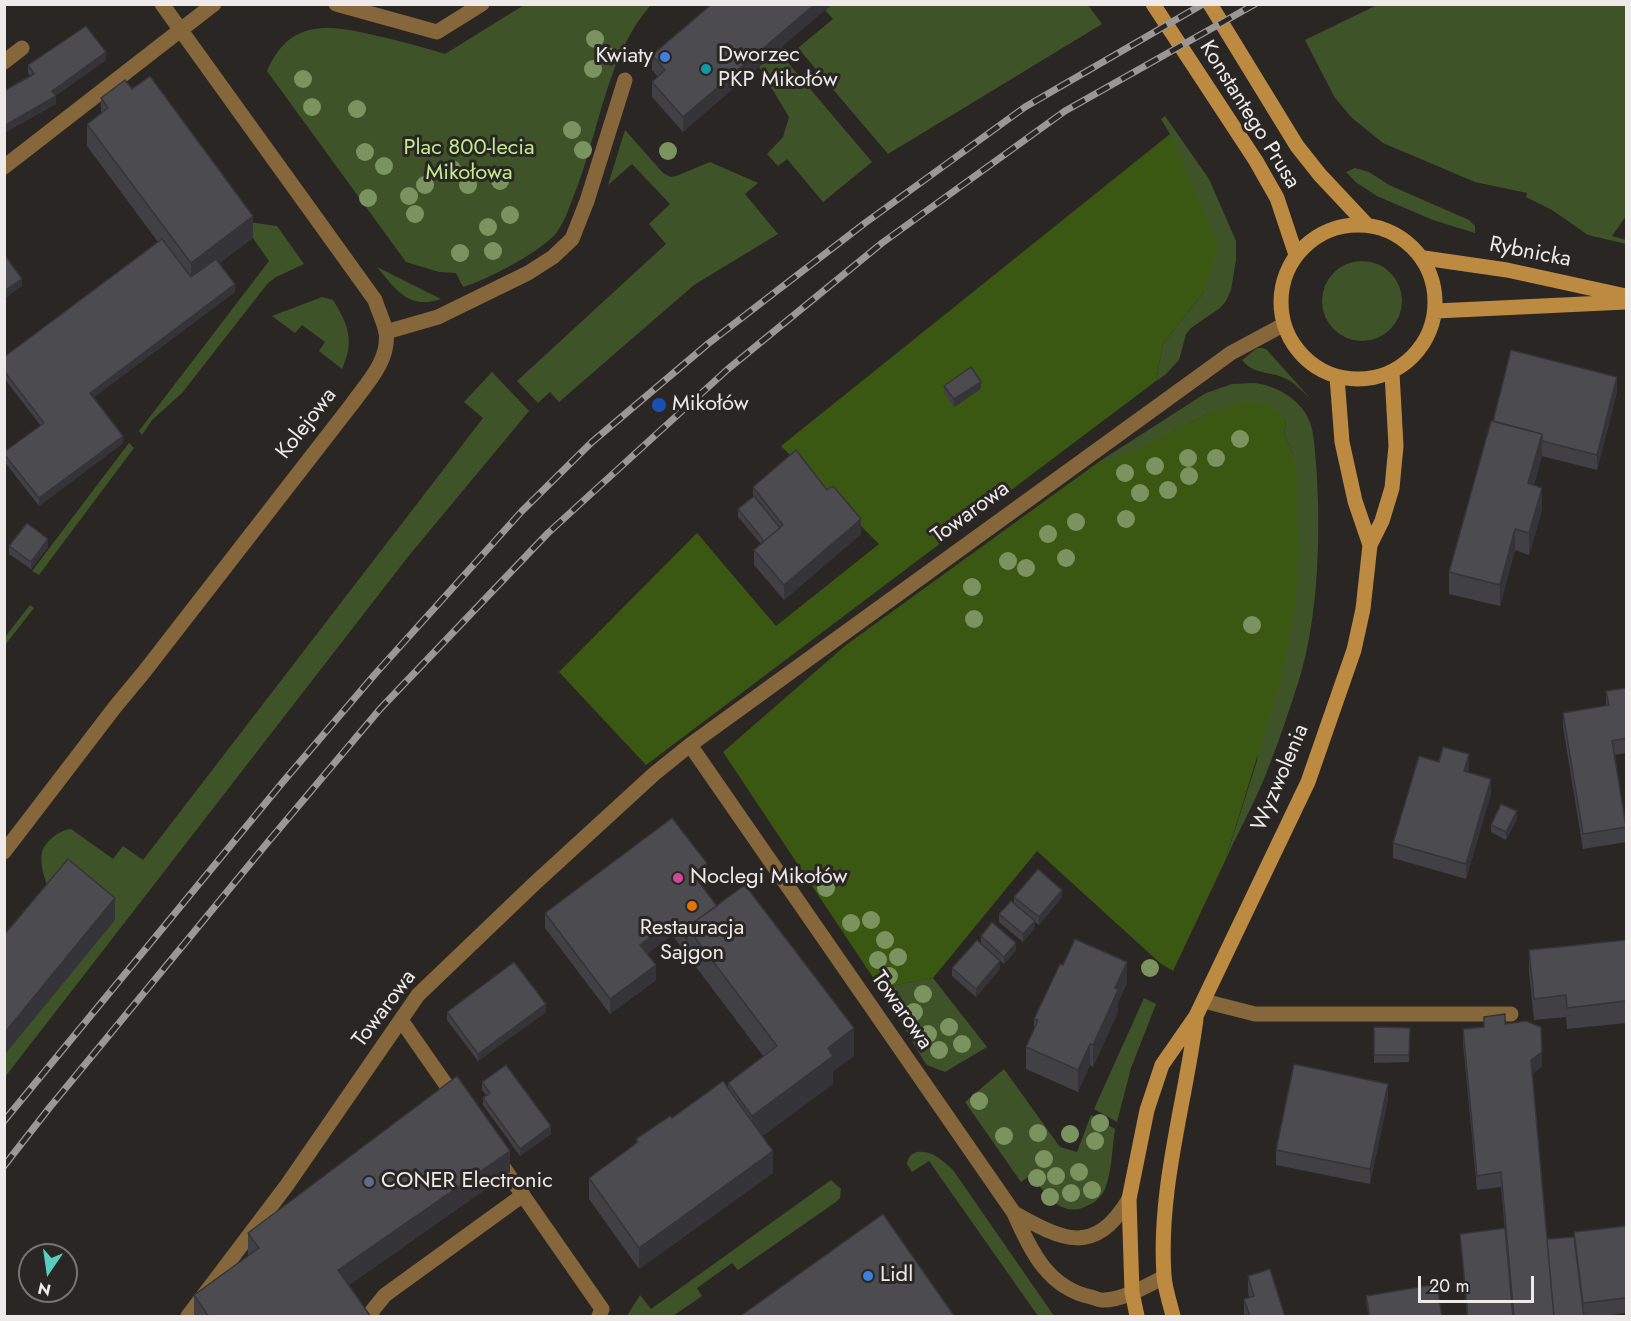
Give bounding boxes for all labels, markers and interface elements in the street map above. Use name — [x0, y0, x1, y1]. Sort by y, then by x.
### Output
street label: Konstantego Prusa — [1193, 36, 1305, 194]
place label: Dworzec PKP Mikołów — [718, 43, 838, 94]
place label: Kwiaty — [595, 44, 653, 70]
marker: Kwiaty — [658, 50, 672, 64]
marker: Dworzec PKP Mikołów — [699, 62, 713, 76]
park label: Plac 800-lecia Mikołowa — [403, 136, 535, 188]
street label: Rybnicka — [1487, 232, 1573, 274]
street label: Kolejowa — [271, 383, 343, 465]
place label: Mikołów — [672, 392, 749, 418]
marker: Mikołów — [650, 396, 668, 414]
street label: Towarowa — [927, 476, 1015, 550]
street label: Wyzwolenia — [1247, 721, 1315, 835]
place label: Noclegi Mikołów — [690, 865, 847, 891]
marker: Noclegi Mikołów — [671, 871, 685, 885]
marker: Restauracja Sajgon — [685, 899, 699, 913]
place label: Restauracja Sajgon — [640, 916, 744, 968]
street label: Towarowa — [347, 965, 423, 1053]
street label: Towarowa — [864, 967, 938, 1055]
place label: CONER Electronic — [381, 1169, 553, 1195]
marker: CONER Electronic — [362, 1175, 376, 1189]
north arrow — [18, 1243, 78, 1303]
place label: Lidl — [880, 1263, 913, 1289]
scale bar — [1421, 1264, 1536, 1302]
marker: Lidl — [861, 1269, 875, 1283]
text: 20 m — [1429, 1273, 1469, 1299]
text: N — [36, 1276, 53, 1302]

